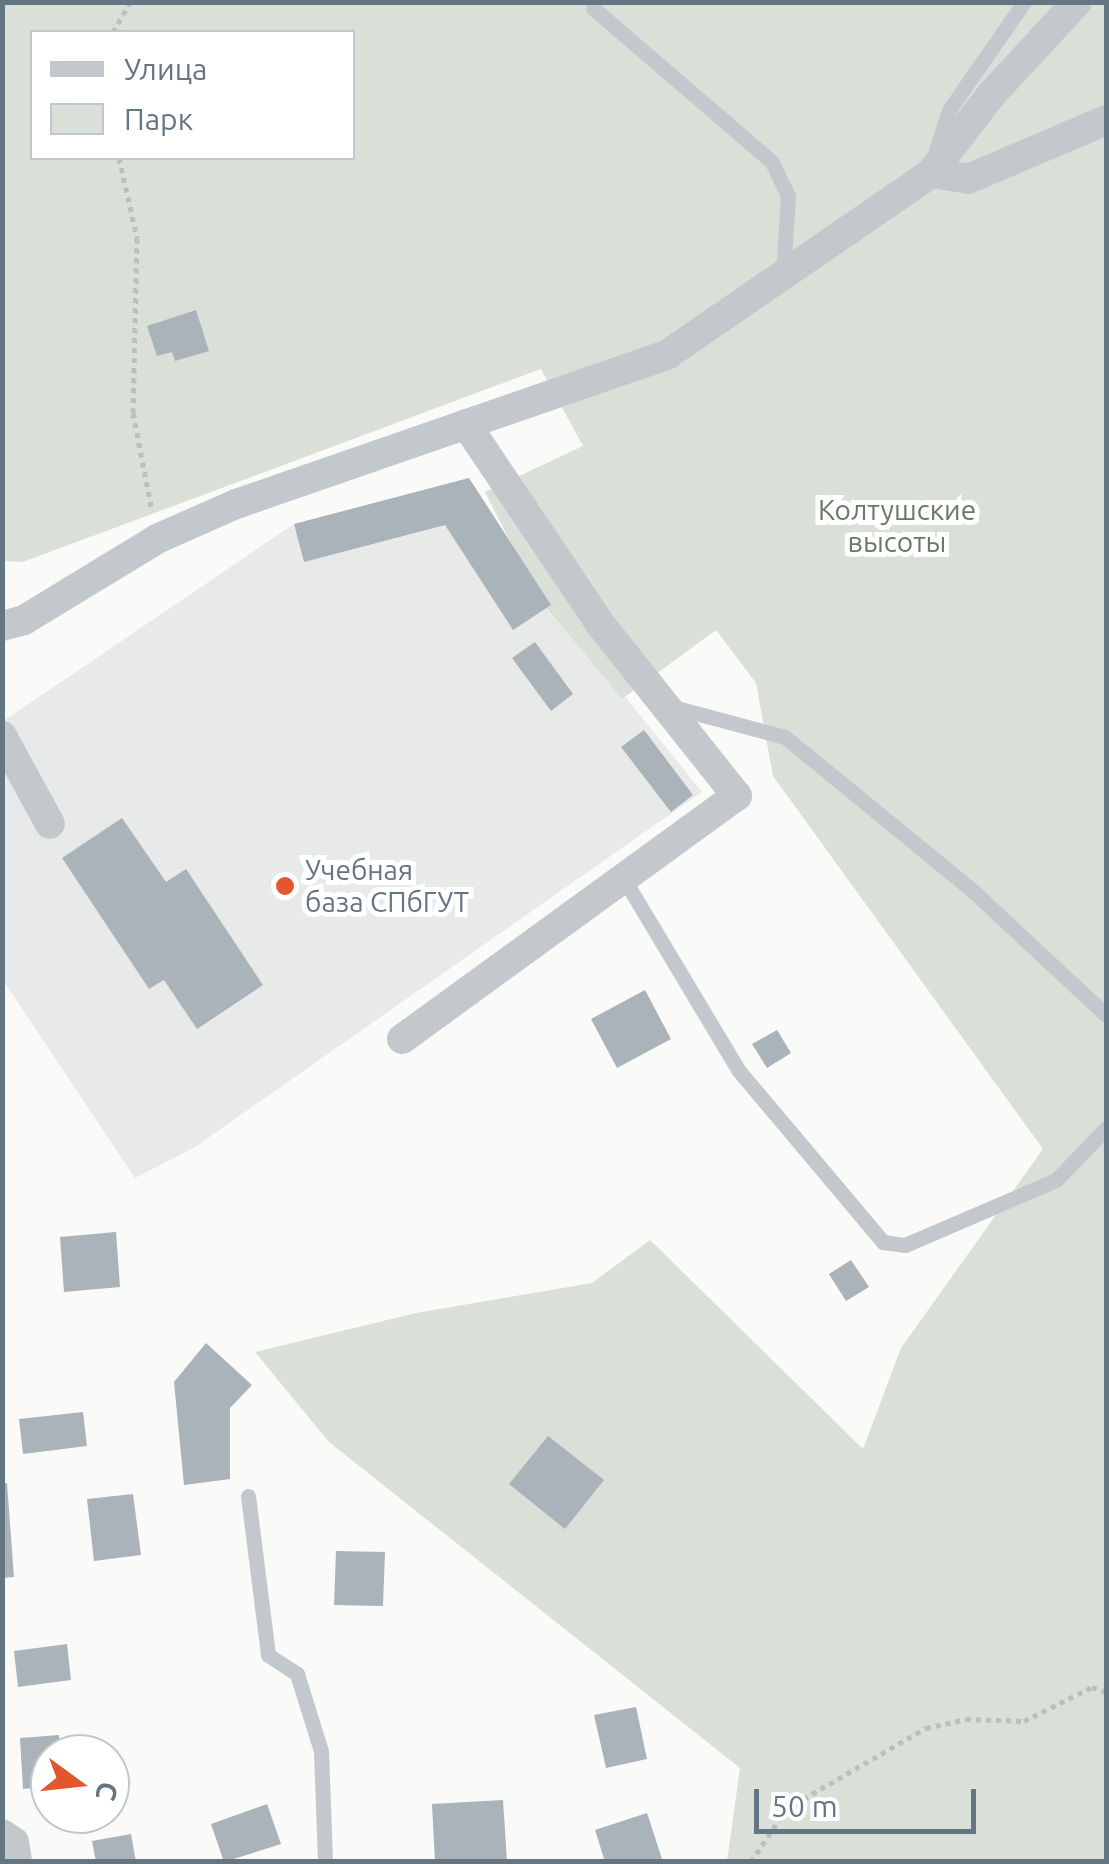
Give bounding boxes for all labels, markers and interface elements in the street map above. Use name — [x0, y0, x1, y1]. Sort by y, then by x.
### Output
legend — [30, 30, 355, 160]
text: Улица — [124, 52, 208, 86]
text: Парк — [124, 102, 193, 136]
park label: Колтушские высоты — [818, 493, 976, 559]
place label: Учебная база СПбГУТ — [305, 853, 469, 919]
marker: Учебная база СПбГУТ — [274, 875, 296, 897]
north arrow — [30, 1734, 130, 1834]
scale bar — [759, 1769, 982, 1831]
text: С — [90, 1779, 125, 1804]
text: 50 m — [771, 1789, 838, 1823]

